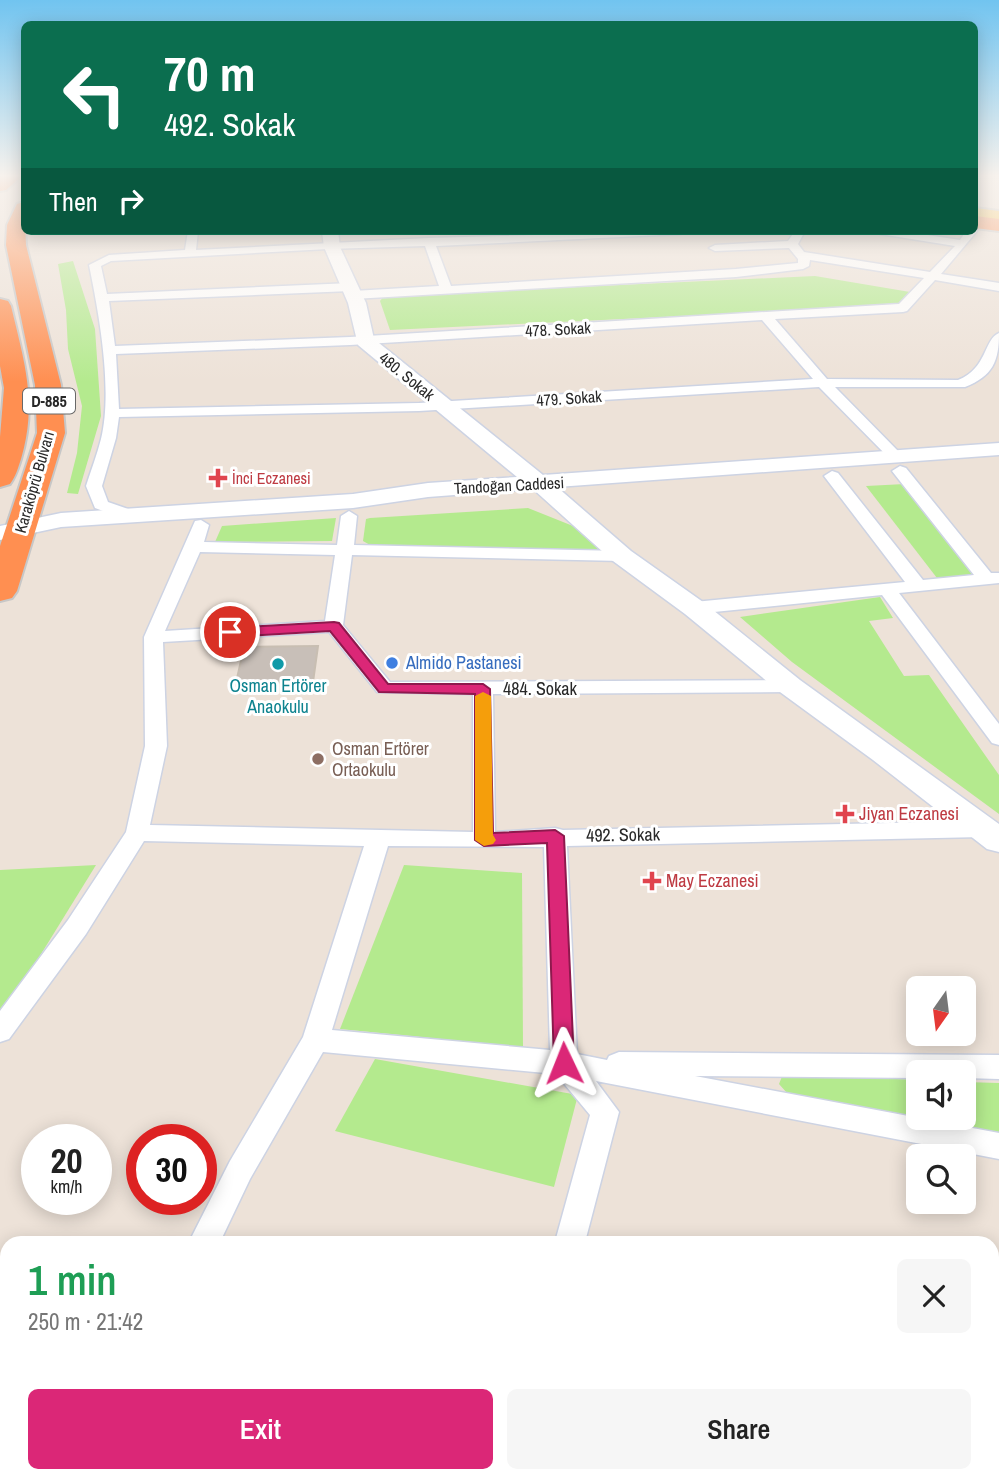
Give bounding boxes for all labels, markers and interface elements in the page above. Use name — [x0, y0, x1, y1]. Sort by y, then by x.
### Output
text: 70 m — [164, 40, 256, 106]
icon: left — [49, 49, 140, 140]
text: 492. Sokak — [164, 103, 295, 146]
icon: right — [112, 182, 150, 220]
text: Then — [49, 184, 98, 219]
street label: 478. Sokak — [525, 316, 592, 342]
street label: 480. Sokak — [375, 347, 440, 405]
street label: 479. Sokak — [535, 385, 603, 411]
road number: D-885 — [23, 388, 75, 414]
street label: Karaköprü Bulvarı — [9, 428, 59, 536]
place label: İnci Eczanesi — [232, 467, 311, 489]
marker: İnci Eczanesi — [210, 470, 226, 486]
street label: Tandoğan Caddesi — [453, 471, 565, 499]
pin — [200, 602, 260, 662]
icon: arrive — [211, 613, 249, 651]
place label: Almido Pastanesi — [405, 650, 522, 675]
marker: Almido Pastanesi — [384, 655, 400, 671]
marker: Osman Ertörer Anaokulu — [270, 656, 286, 672]
place label: Osman Ertörer Anaokulu — [230, 673, 326, 719]
street label: 484. Sokak — [503, 676, 578, 701]
place label: Osman Ertörer Ortaokulu — [332, 736, 429, 782]
marker: Osman Ertörer Ortaokulu — [310, 751, 326, 767]
place label: Jiyan Eczanesi — [859, 801, 959, 826]
marker: Jiyan Eczanesi — [837, 806, 853, 822]
street label: 492. Sokak — [586, 821, 661, 848]
place label: May Eczanesi — [666, 868, 759, 893]
marker: May Eczanesi — [644, 873, 660, 889]
north arrow — [906, 976, 976, 1046]
map controls — [906, 976, 976, 1214]
position arrow — [527, 1026, 601, 1100]
button: sound — [906, 1060, 976, 1130]
speed limit sign: 30 — [126, 1124, 217, 1215]
text: 20 — [51, 1137, 82, 1184]
button: search — [906, 1144, 976, 1214]
text: km/h — [51, 1174, 83, 1199]
text: 1 min — [28, 1252, 117, 1308]
button: close — [897, 1259, 971, 1333]
text: 250 m · 21:42 — [28, 1306, 143, 1337]
button: Exit — [28, 1389, 493, 1469]
button: Share — [507, 1389, 971, 1469]

